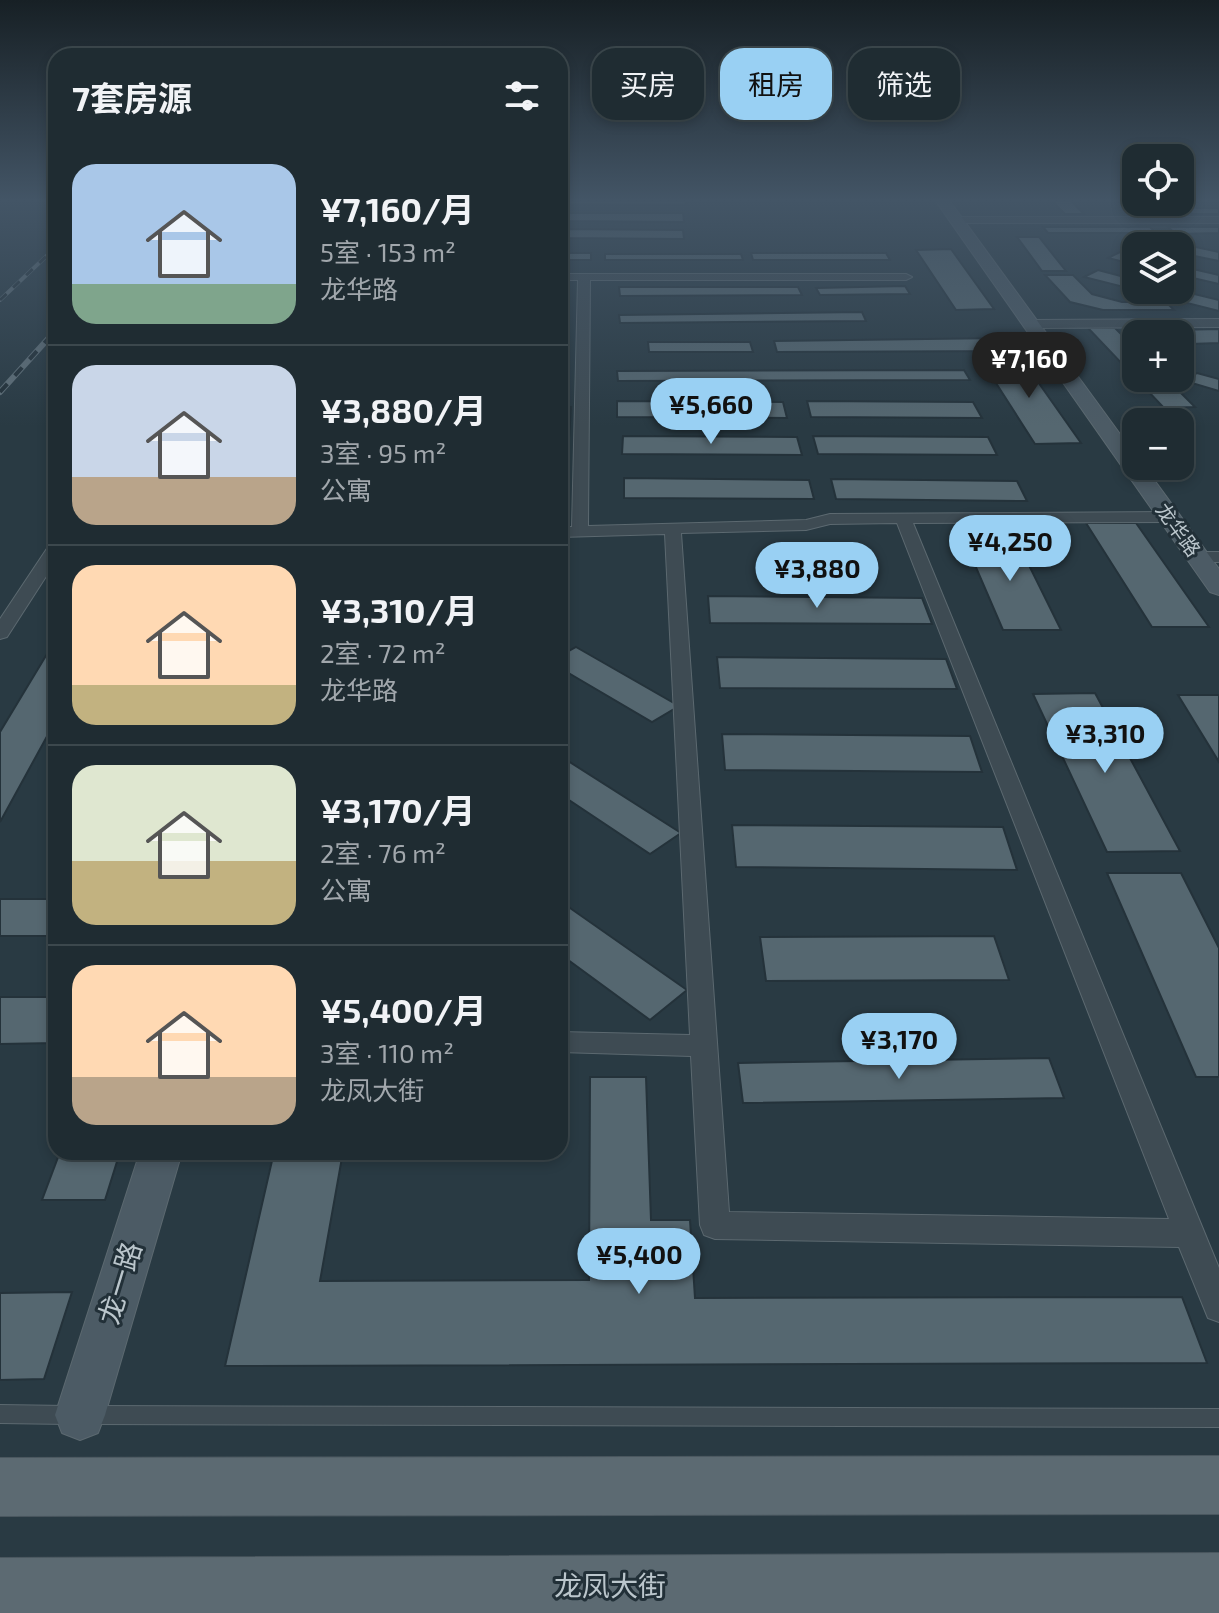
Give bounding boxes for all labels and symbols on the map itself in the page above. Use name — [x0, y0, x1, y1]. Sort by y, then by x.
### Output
pin: ¥7,160 — [964, 332, 1094, 400]
pin: ¥5,660 — [646, 378, 776, 446]
street label: 龙华路 — [1151, 498, 1206, 561]
pin: ¥4,250 — [945, 515, 1075, 583]
pin: ¥3,880 — [752, 542, 882, 610]
pin: ¥3,310 — [1040, 707, 1170, 775]
pin: ¥3,170 — [834, 1013, 964, 1081]
pin: ¥5,400 — [574, 1228, 704, 1296]
street label: 龙一路 — [91, 1238, 148, 1328]
street label: 龙凤大街 — [554, 1568, 666, 1602]

